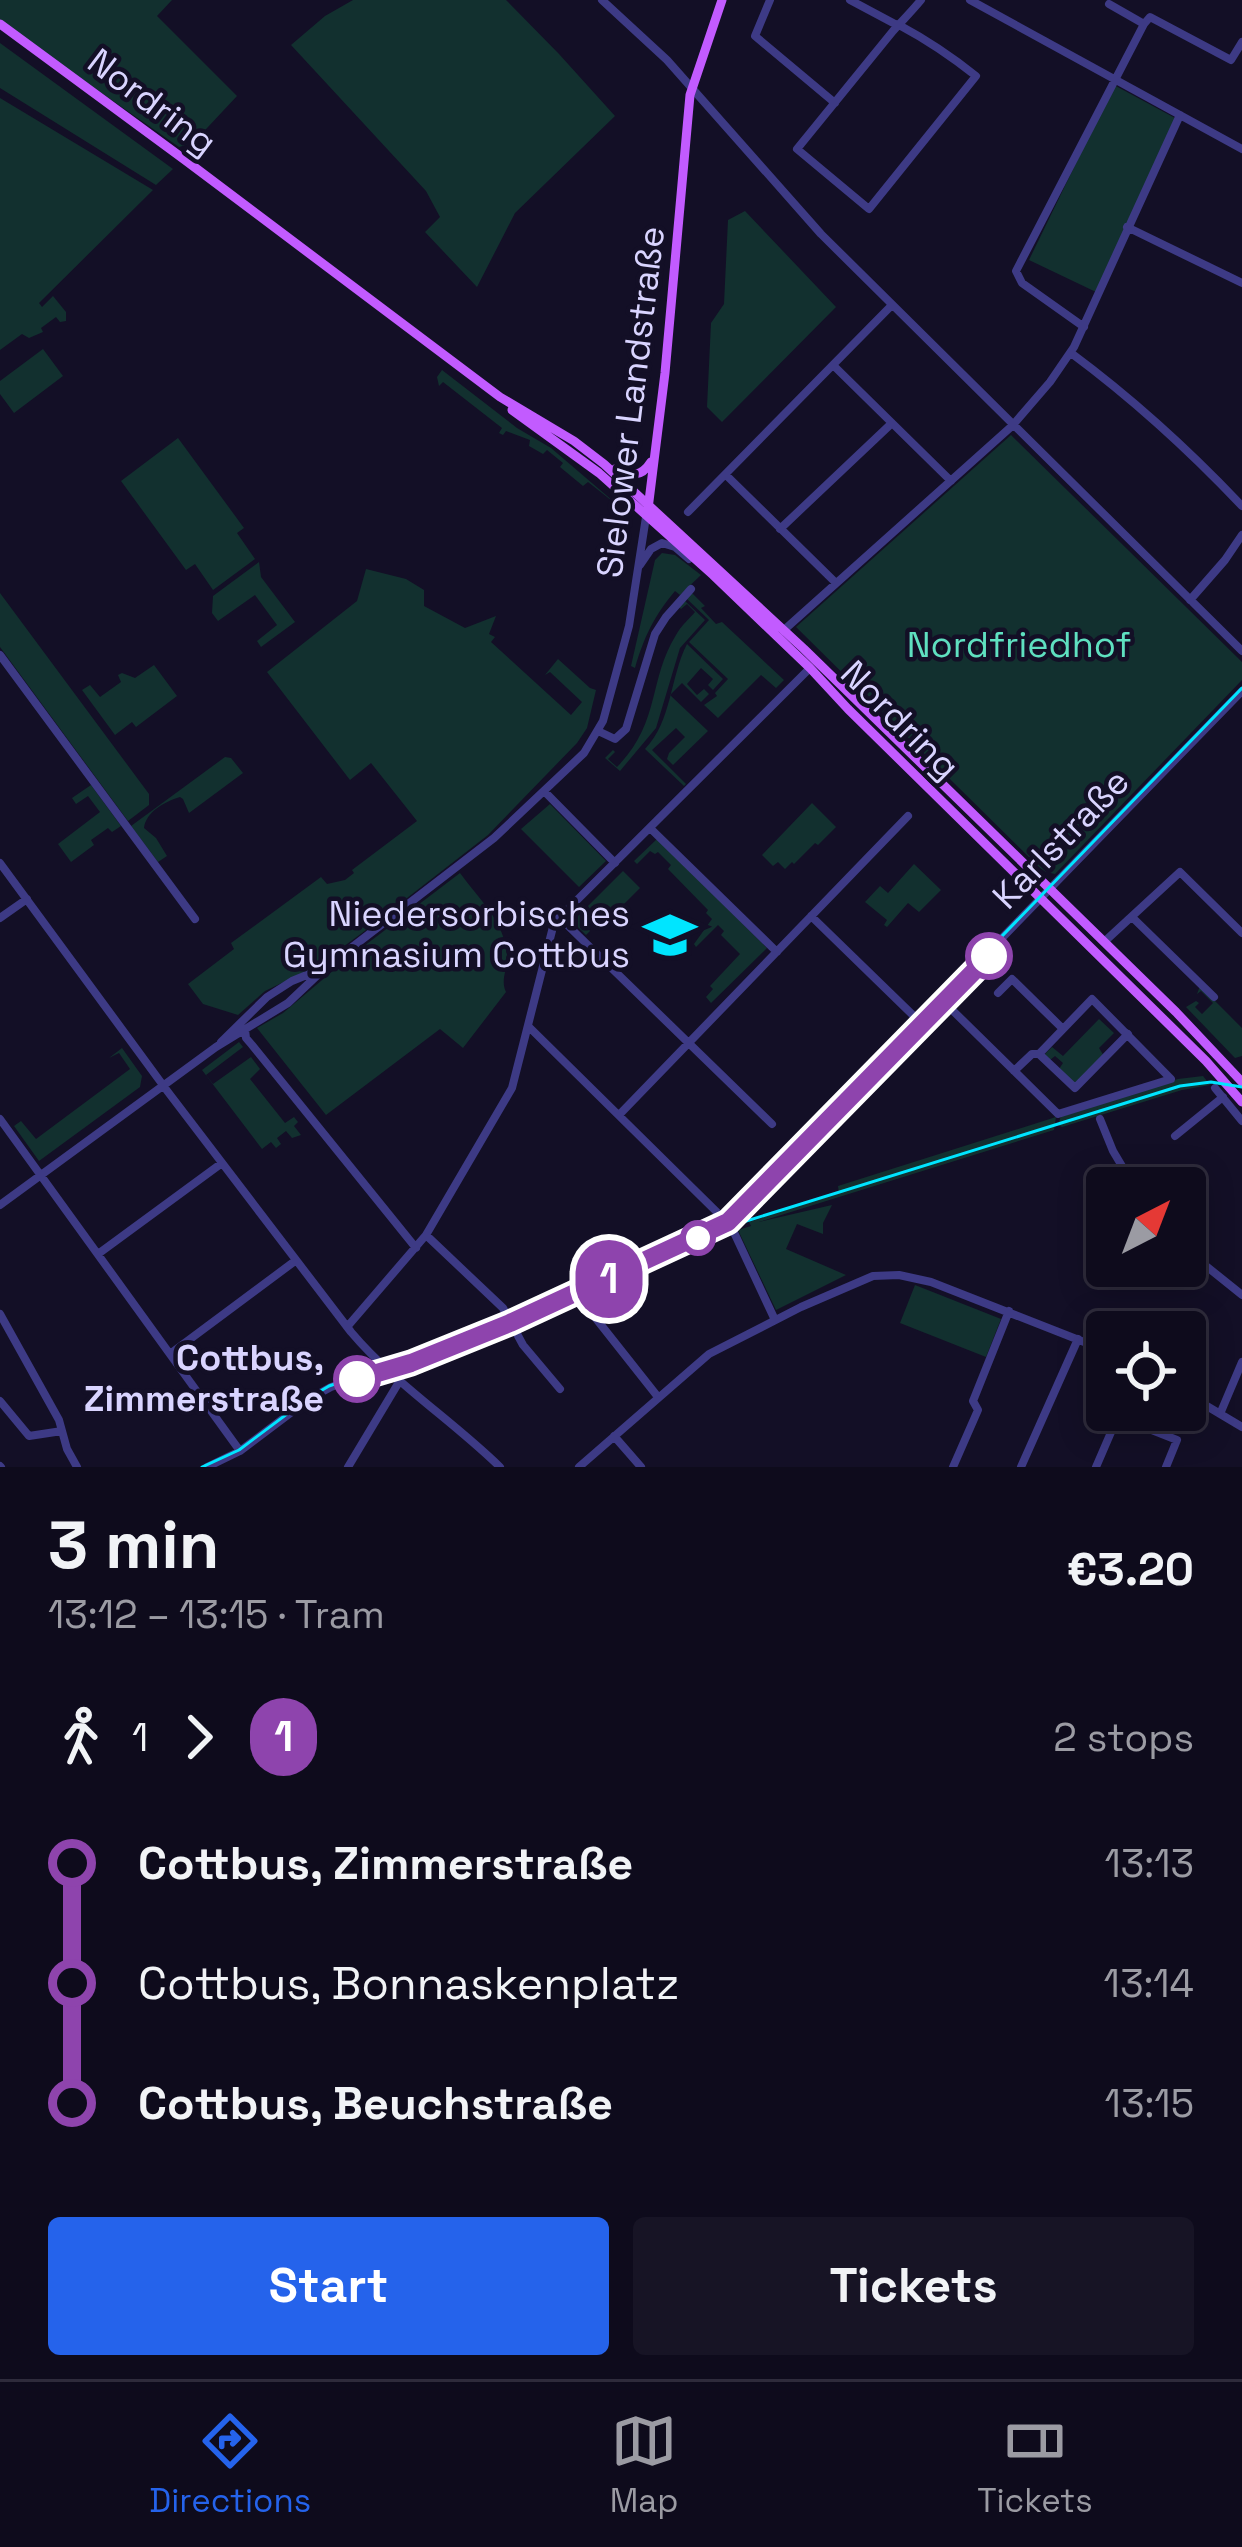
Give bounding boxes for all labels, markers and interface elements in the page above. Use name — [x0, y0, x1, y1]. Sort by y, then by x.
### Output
street label: Nordring — [78, 39, 226, 165]
street label: Sielower Landstraße — [587, 224, 675, 580]
park label: Nordfriedhof — [907, 622, 1131, 668]
street label: Nordring — [831, 651, 969, 789]
street label: Karlstraße — [983, 759, 1139, 919]
place label: Niedersorbisches Gymnasium Cottbus — [283, 891, 630, 978]
school or university icon: Niedersorbisches Gymnasium Cottbus — [641, 906, 699, 964]
unlabelled marker — [967, 934, 1011, 978]
north arrow — [1086, 1167, 1206, 1287]
map controls — [1086, 1167, 1206, 1431]
unlabelled marker — [682, 1222, 714, 1254]
line badge: 1 — [570, 1240, 648, 1318]
text: 1 — [600, 1252, 618, 1305]
button: locate — [1086, 1311, 1206, 1431]
place label: Cottbus, Zimmerstraße — [84, 1335, 324, 1422]
marker: Cottbus, Zimmerstraße — [335, 1357, 379, 1401]
text: 3 min — [48, 1503, 219, 1587]
text: €3.20 — [1067, 1541, 1194, 1598]
text: 13:12 – 13:15 · Tram — [48, 1590, 385, 1639]
icon: walk — [48, 1704, 114, 1770]
icon: forward — [166, 1704, 232, 1770]
text: 1 — [274, 1710, 293, 1763]
text: 1 — [132, 1713, 148, 1762]
text: 2 stops — [1053, 1713, 1194, 1762]
text: Cottbus, Zimmerstraße — [138, 1835, 633, 1892]
text: 13:13 — [1104, 1839, 1194, 1888]
text: Cottbus, Bonnaskenplatz — [138, 1955, 680, 2012]
text: 13:14 — [1104, 1959, 1194, 2008]
text: Cottbus, Beuchstraße — [138, 2075, 613, 2132]
text: 13:15 — [1105, 2079, 1194, 2128]
button: Start — [48, 2217, 609, 2355]
button: Tickets — [633, 2217, 1194, 2355]
tab: Directions — [149, 2408, 311, 2522]
tab: Map — [610, 2408, 679, 2522]
tab: Tickets — [977, 2408, 1093, 2522]

